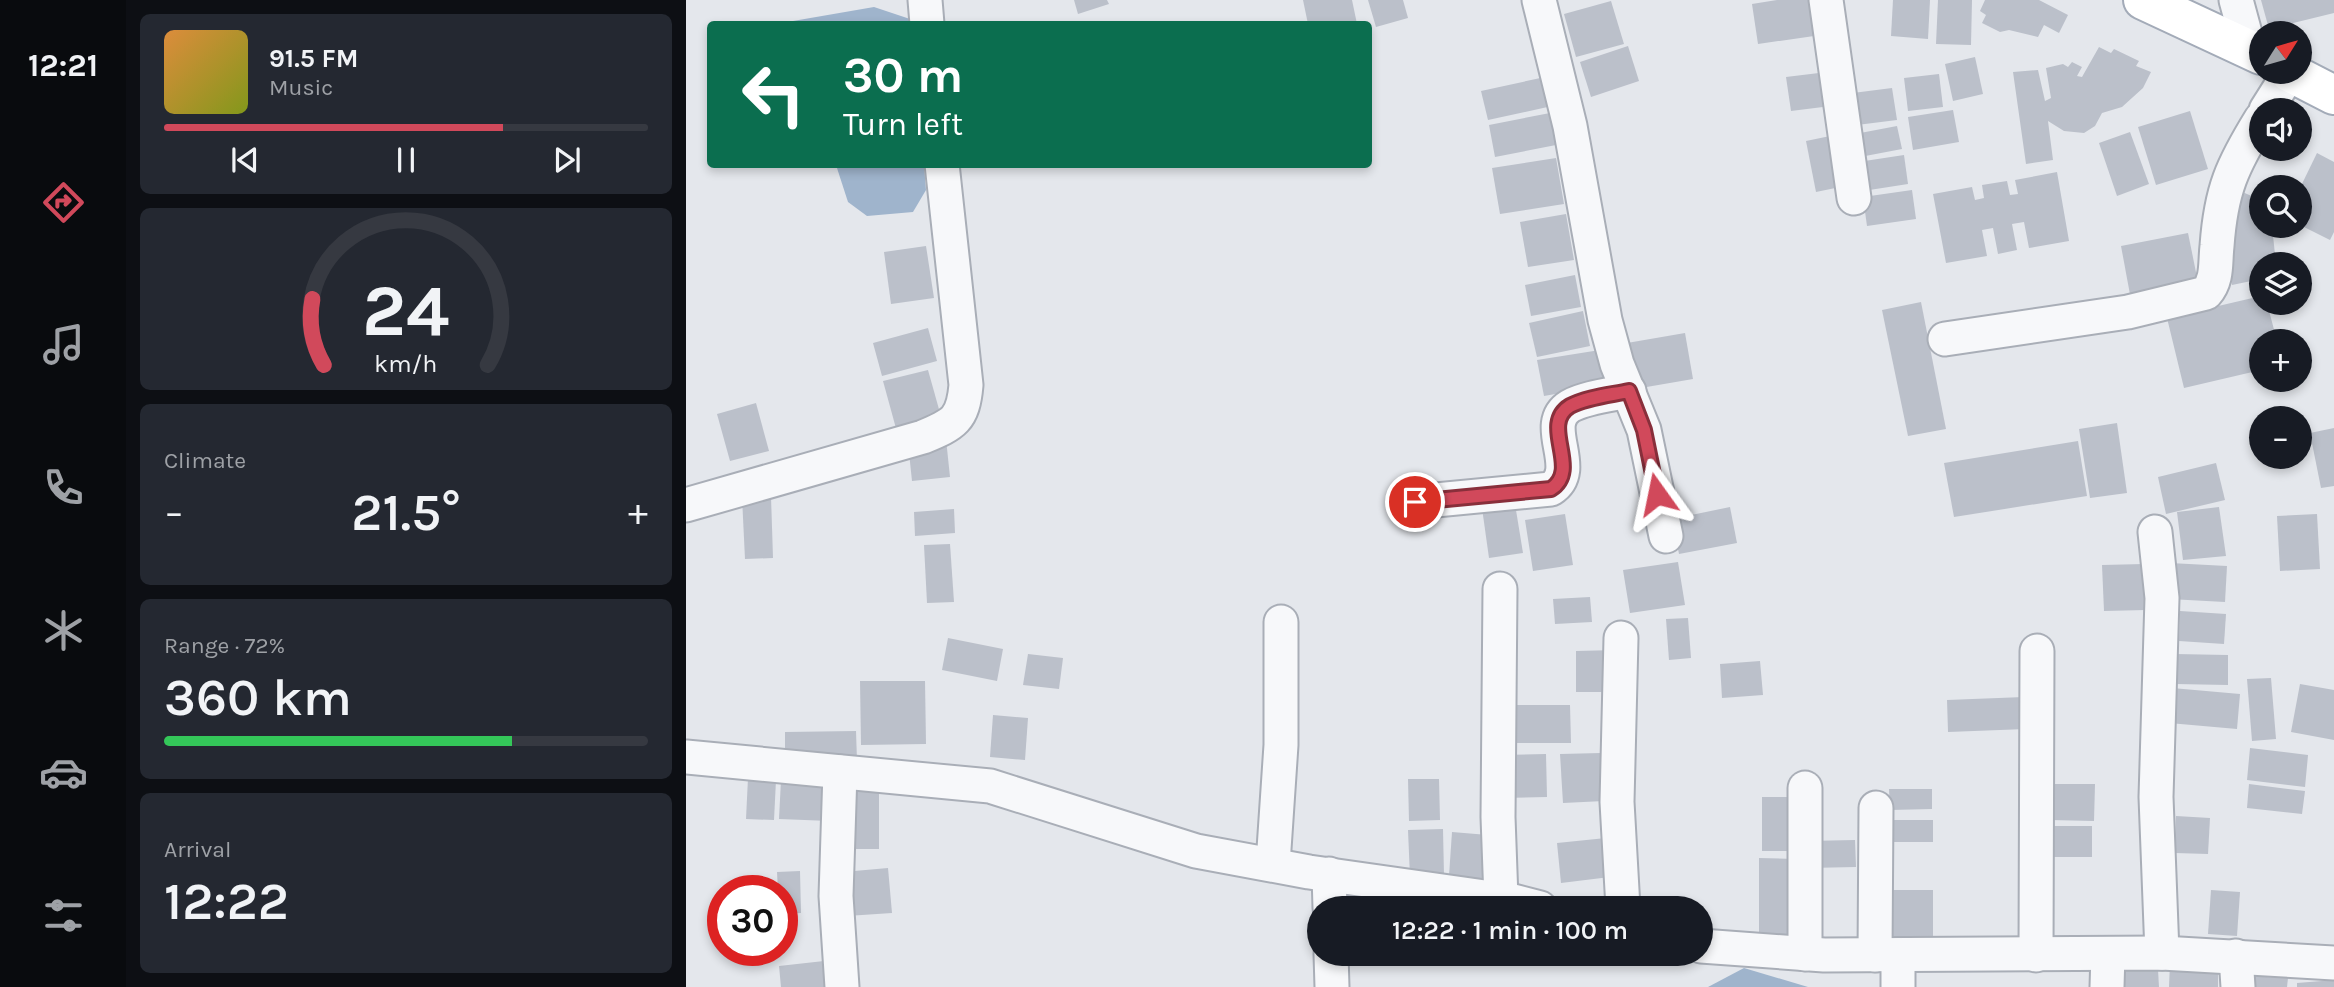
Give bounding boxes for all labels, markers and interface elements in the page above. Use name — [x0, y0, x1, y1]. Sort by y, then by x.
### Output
north arrow — [2249, 21, 2312, 84]
map controls — [2249, 21, 2312, 469]
text: 91.5 FM — [269, 43, 358, 74]
text: 12:21 — [28, 47, 98, 84]
text: 30 m — [843, 47, 963, 104]
icon: left — [728, 49, 819, 140]
text: Music — [269, 74, 333, 101]
button: sound — [2249, 98, 2312, 161]
text: Turn left — [843, 106, 963, 143]
icon: previous — [226, 141, 264, 179]
icon: pause — [387, 141, 425, 179]
icon: next — [548, 141, 586, 179]
button: search — [2249, 175, 2312, 238]
icon: directions — [39, 178, 88, 227]
button: layers — [2249, 252, 2312, 315]
text: 24 — [362, 269, 450, 354]
icon: music — [39, 320, 88, 369]
button: + — [2249, 329, 2312, 392]
text: km/h — [374, 349, 438, 378]
button: − — [2249, 406, 2312, 469]
text: Climate — [164, 447, 246, 474]
position arrow — [1620, 457, 1694, 531]
icon: phone — [39, 463, 88, 512]
pin — [1385, 472, 1445, 532]
text: 21.5° — [351, 482, 461, 543]
icon: arrive — [1396, 483, 1434, 521]
text: − — [164, 490, 184, 535]
text: + — [628, 490, 648, 535]
icon: climate — [39, 606, 88, 655]
text: Range · 72% — [164, 632, 285, 659]
text: 360 km — [164, 667, 352, 728]
icon: car — [39, 748, 88, 797]
text: Arrival — [164, 836, 231, 863]
text: 12:22 — [164, 871, 289, 932]
speed limit sign: 30 — [707, 875, 798, 966]
icon: filters — [39, 891, 88, 940]
text: 12:22 · 1 min · 100 m — [1392, 915, 1628, 946]

